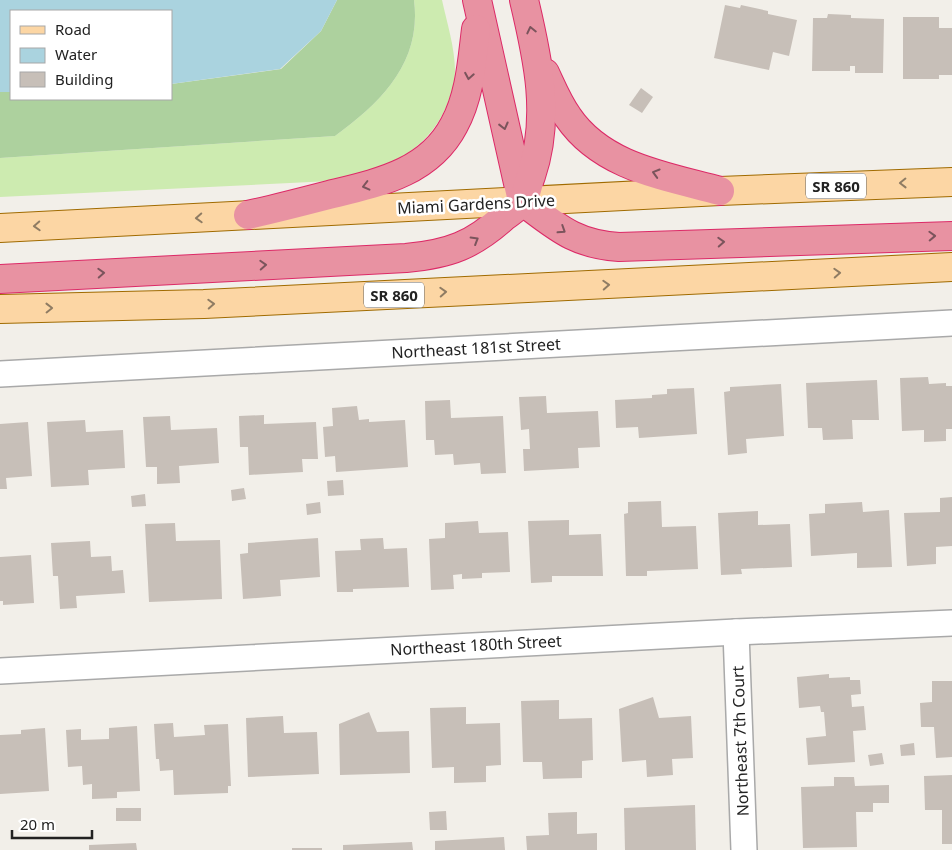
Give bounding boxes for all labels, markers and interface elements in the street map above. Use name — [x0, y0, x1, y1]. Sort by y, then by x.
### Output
legend — [10, 10, 172, 100]
text: Road — [55, 19, 91, 39]
one-way arrow — [526, 25, 537, 34]
text: Water — [55, 44, 97, 64]
text: Building — [55, 69, 113, 89]
one-way arrow — [465, 71, 475, 80]
one-way arrow — [498, 122, 509, 131]
one-way arrow — [652, 169, 660, 179]
road number: SR 860 — [806, 174, 866, 198]
one-way arrow — [899, 178, 907, 188]
one-way arrow — [362, 180, 371, 191]
street label: Miami Gardens Drive — [397, 189, 555, 219]
one-way arrow — [195, 212, 203, 223]
one-way arrow — [33, 221, 41, 232]
one-way arrow — [556, 224, 565, 233]
one-way arrow — [929, 231, 937, 242]
one-way arrow — [470, 236, 479, 246]
one-way arrow — [717, 237, 725, 248]
one-way arrow — [260, 259, 268, 270]
one-way arrow — [97, 268, 105, 279]
one-way arrow — [833, 268, 841, 279]
one-way arrow — [602, 279, 610, 290]
road number: SR 860 — [364, 282, 424, 308]
one-way arrow — [440, 287, 448, 298]
one-way arrow — [207, 298, 215, 309]
one-way arrow — [45, 303, 53, 313]
street label: Northeast 181st Street — [391, 333, 561, 363]
street label: Northeast 180th Street — [390, 630, 563, 660]
street label: Northeast 7th Court — [726, 665, 754, 817]
scale bar — [12, 808, 92, 840]
text: 20 m — [20, 814, 55, 834]

